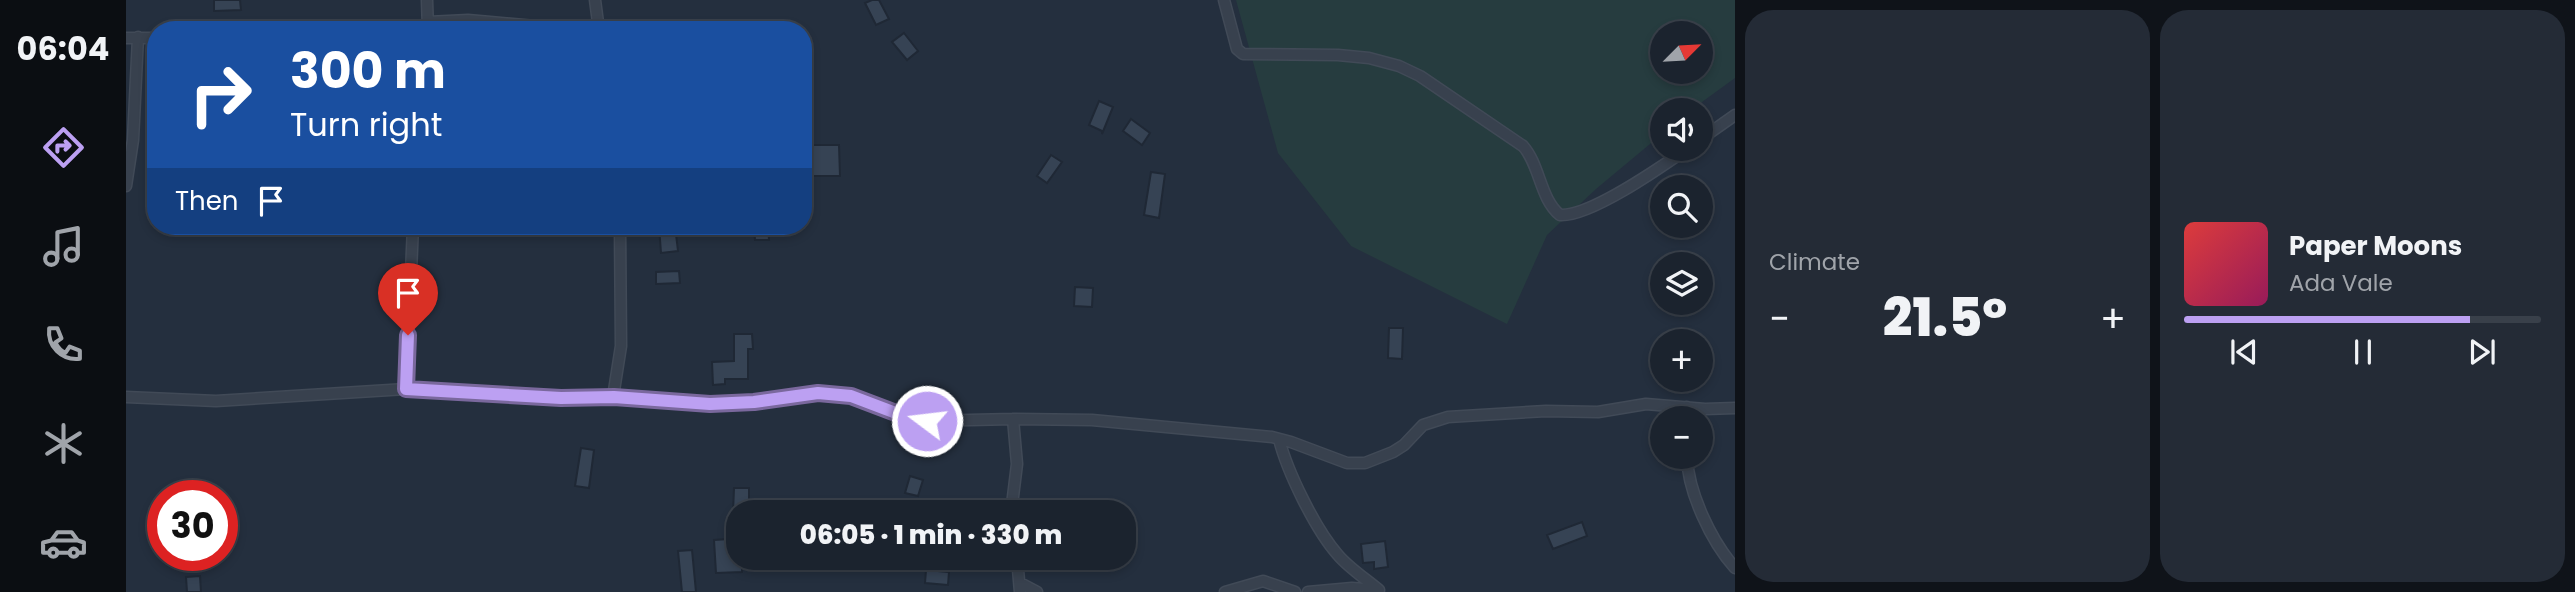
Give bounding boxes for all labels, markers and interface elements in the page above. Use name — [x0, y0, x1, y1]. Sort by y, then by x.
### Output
north arrow — [1650, 21, 1713, 84]
map controls — [1650, 21, 1713, 469]
text: 06:04 — [17, 26, 109, 71]
text: 300 m — [290, 37, 446, 105]
icon: right — [175, 49, 266, 140]
button: sound — [1650, 98, 1713, 161]
text: Turn right — [290, 102, 442, 147]
icon: directions — [39, 123, 88, 172]
button: search — [1650, 175, 1713, 238]
icon: arrive — [252, 182, 290, 220]
text: Then — [175, 183, 238, 219]
icon: music — [39, 222, 88, 271]
text: Paper Moons — [2289, 228, 2462, 264]
text: Climate — [1769, 246, 1860, 278]
button: layers — [1650, 252, 1713, 315]
pin — [378, 263, 438, 335]
text: Ada Vale — [2289, 267, 2393, 299]
icon: arrive — [389, 274, 427, 312]
text: 21.5° — [1883, 281, 2007, 354]
text: − — [1769, 292, 1790, 345]
text: + — [2100, 292, 2126, 345]
icon: phone — [39, 320, 88, 369]
button: + — [1650, 329, 1713, 392]
icon: previous — [2225, 333, 2263, 371]
icon: pause — [2344, 333, 2382, 371]
icon: next — [2463, 333, 2501, 371]
position arrow — [890, 384, 964, 458]
button: − — [1650, 406, 1713, 469]
icon: climate — [39, 419, 88, 468]
speed limit sign: 30 — [147, 480, 238, 571]
text: 06:05 · 1 min · 330 m — [800, 517, 1062, 553]
icon: car — [39, 518, 88, 567]

